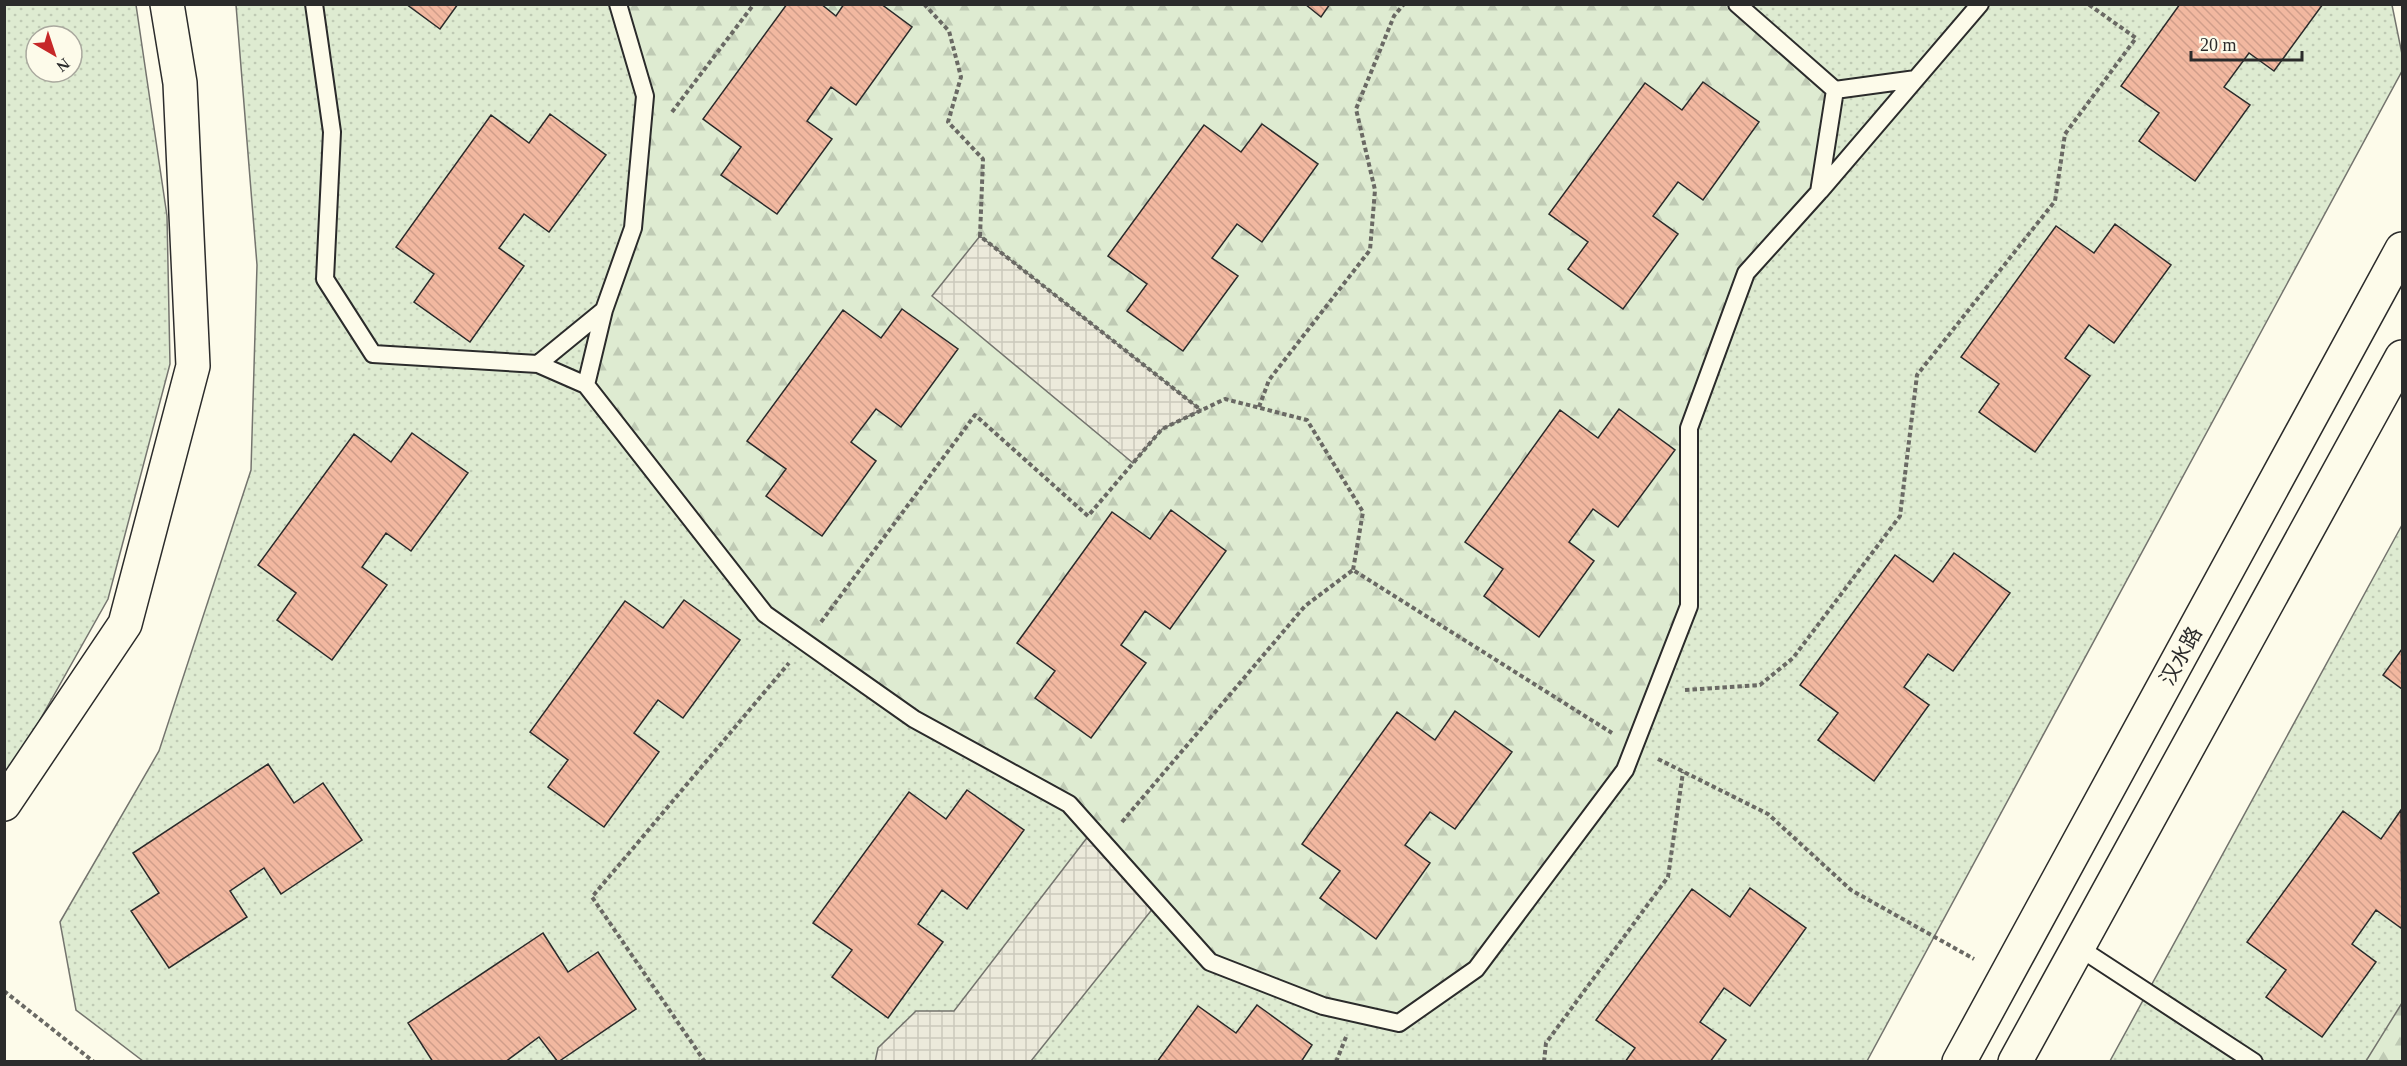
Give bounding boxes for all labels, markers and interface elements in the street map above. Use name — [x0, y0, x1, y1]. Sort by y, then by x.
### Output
north arrow — [24, 24, 84, 84]
scale bar — [2191, 24, 2302, 62]
text: 20 m — [2200, 35, 2237, 55]
text: N — [53, 55, 73, 76]
street label: 汉水路 — [2155, 623, 2207, 689]

